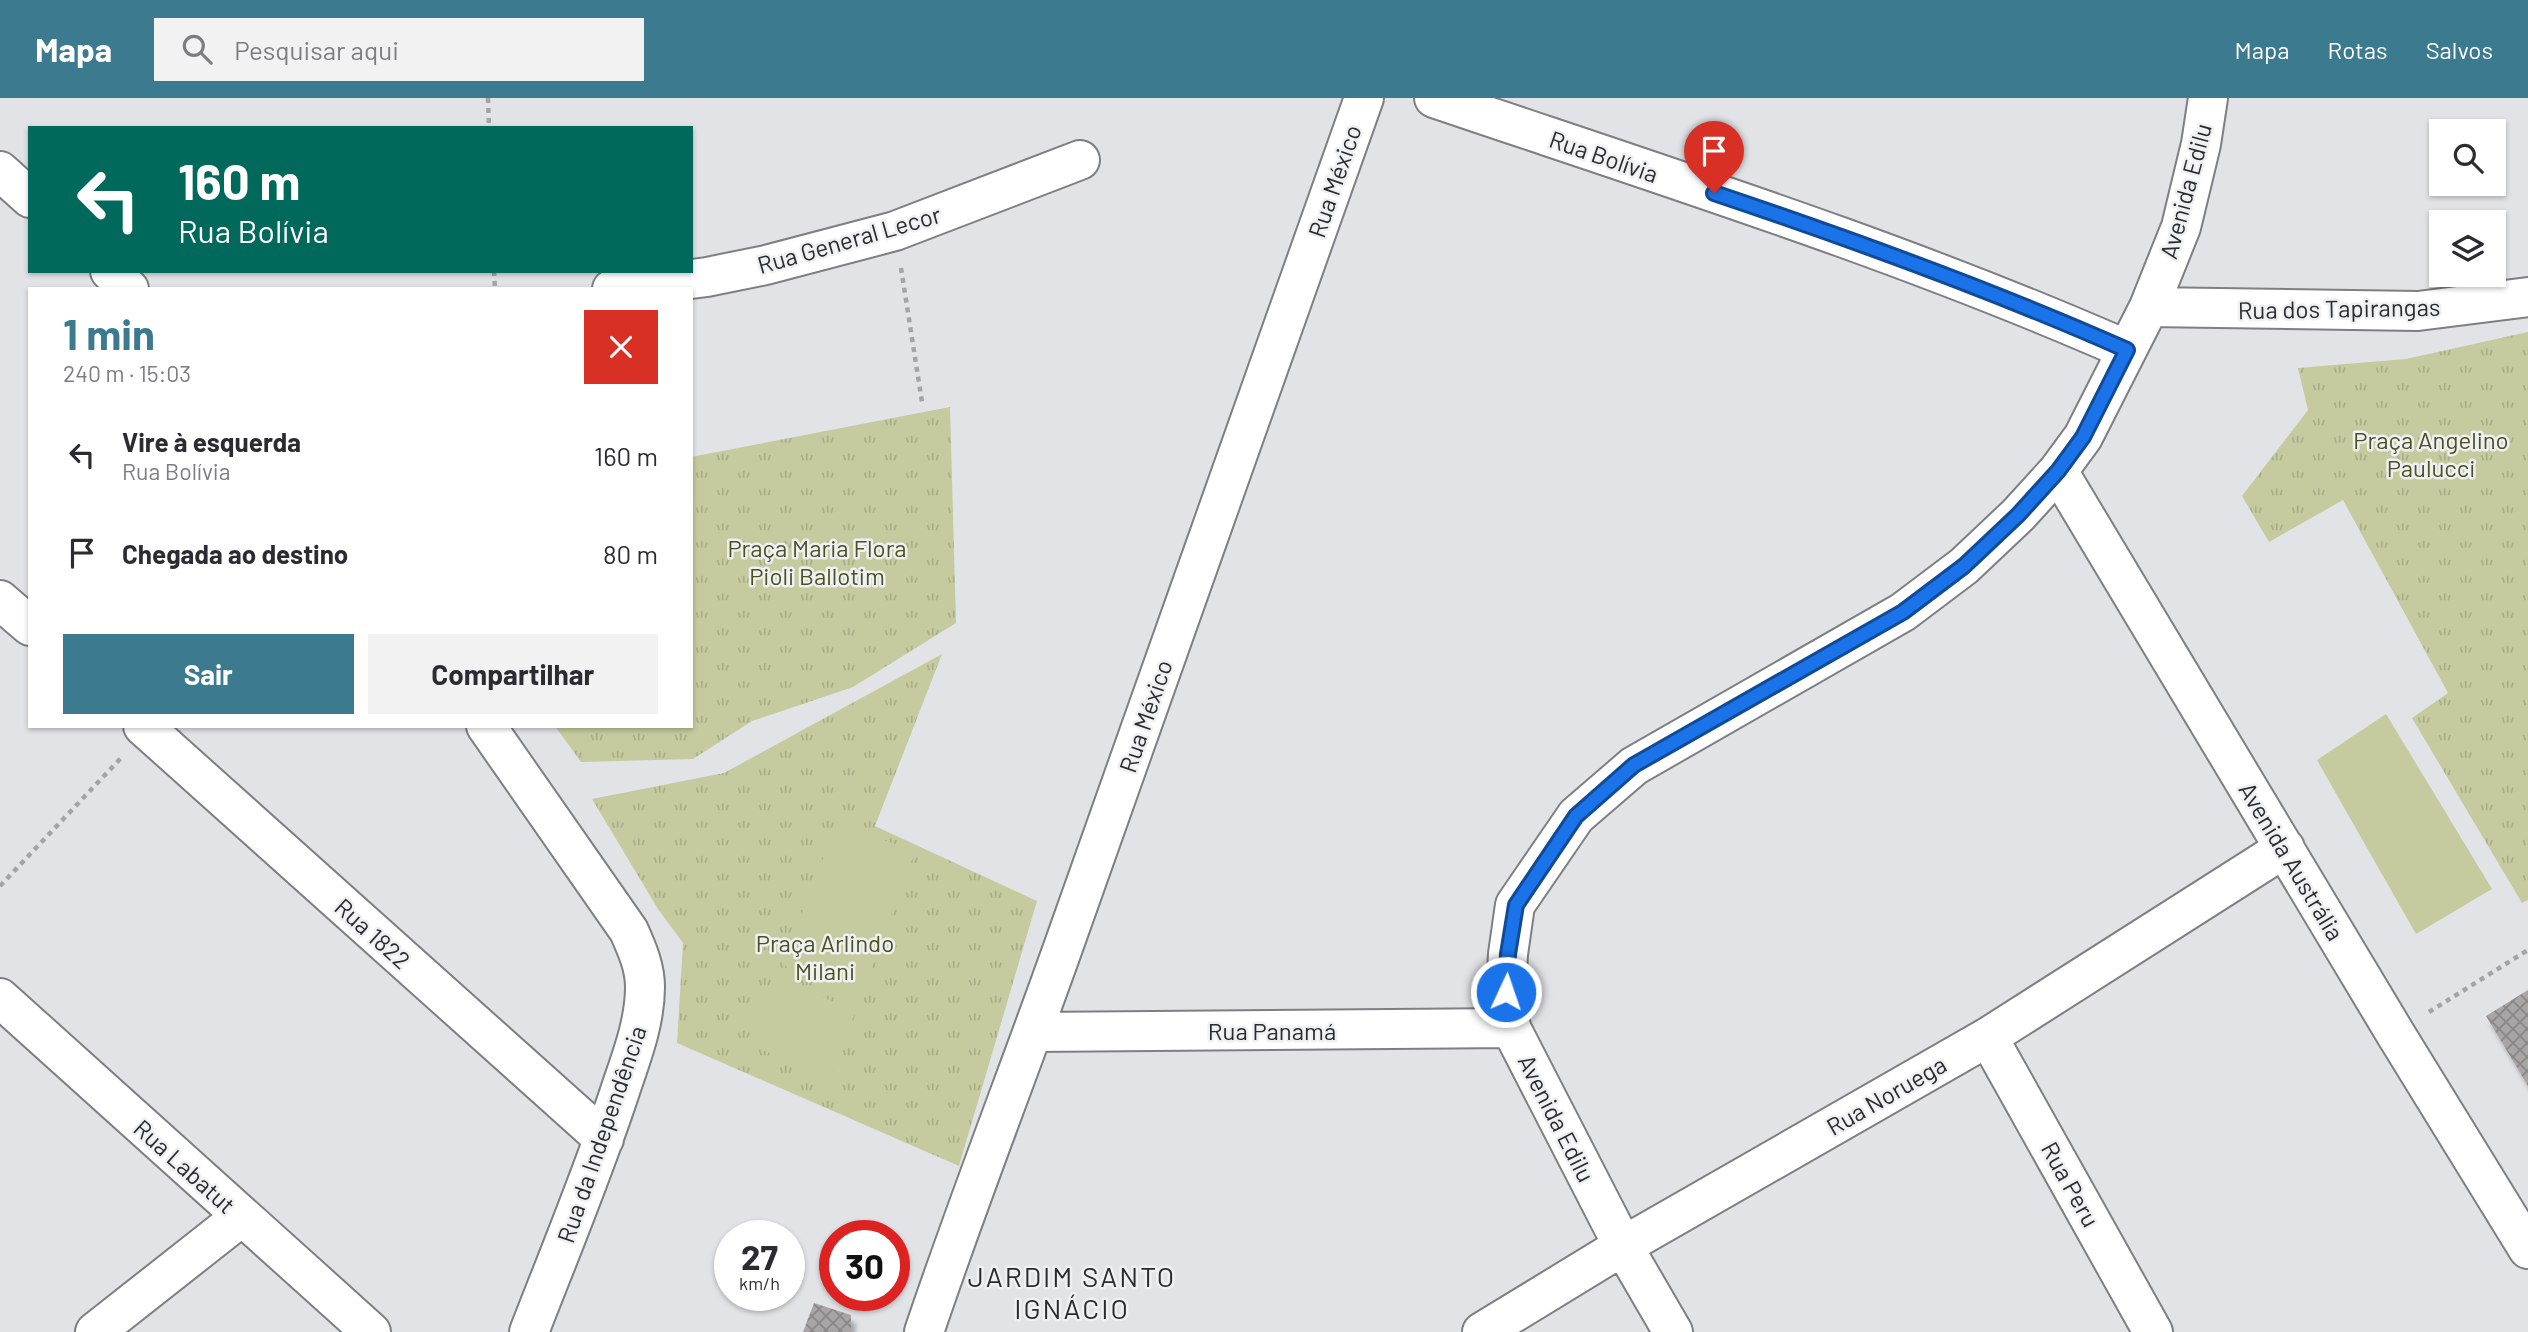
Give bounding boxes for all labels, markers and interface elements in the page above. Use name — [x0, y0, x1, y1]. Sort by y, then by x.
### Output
search box — [154, 18, 644, 81]
text: Mapa — [35, 29, 112, 69]
icon: search — [178, 30, 216, 68]
text: Pesquisar aqui — [234, 34, 399, 65]
text: Mapa — [2235, 35, 2290, 64]
text: Rotas — [2328, 35, 2388, 64]
text: Salvos — [2426, 35, 2493, 64]
map controls — [2429, 119, 2506, 287]
button: search — [2429, 119, 2506, 196]
street label: Avenida Edilu — [2153, 120, 2217, 262]
street label: Rua México — [1301, 121, 1367, 241]
pin — [1684, 121, 1744, 193]
street label: Rua Bolívia — [1546, 124, 1662, 188]
icon: arrive — [1695, 132, 1733, 170]
text: 160 m — [178, 151, 300, 210]
icon: left — [63, 154, 154, 245]
street label: Rua General Lecor — [754, 199, 944, 279]
button: layers — [2429, 210, 2506, 287]
text: Rua Bolívia — [178, 211, 329, 249]
street label: Rua dos Tapirangas — [2237, 292, 2441, 324]
text: 1 min — [63, 308, 155, 358]
button: close — [584, 310, 658, 384]
text: 240 m · 15:03 — [63, 359, 191, 387]
park label: Praça Angelino Paulucci — [2353, 425, 2509, 482]
text: Vire à esquerda — [122, 426, 301, 457]
icon: left — [63, 436, 101, 474]
text: 160 m — [594, 440, 658, 471]
text: Rua Bolívia — [122, 457, 230, 485]
park label: Praça Maria Flora Pioli Ballotim — [727, 533, 907, 590]
icon: arrive — [63, 534, 101, 572]
text: Chegada ao destino — [122, 538, 348, 569]
text: 80 m — [603, 538, 658, 569]
button: Sair — [63, 634, 354, 714]
button: Compartilhar — [368, 634, 658, 714]
street label: Rua México — [1112, 656, 1178, 776]
street label: Avenida Austrália — [2233, 777, 2351, 945]
street label: Rua 1822 — [329, 892, 417, 974]
park label: Praça Arlindo Milani — [756, 928, 894, 985]
position arrow — [1469, 955, 1543, 1029]
street label: Rua Panamá — [1208, 1016, 1336, 1045]
street label: Rua da Independência — [550, 1022, 652, 1246]
street label: Avenida Edilu — [1513, 1049, 1601, 1187]
street label: Rua Noruega — [1821, 1049, 1951, 1141]
street label: Rua Labatut — [128, 1113, 242, 1219]
street label: Rua Peru — [2036, 1136, 2106, 1232]
speed limit sign: 30 — [819, 1220, 910, 1311]
text: 27 — [741, 1235, 778, 1277]
district label: JARDIM SANTO IGNÁCIO — [968, 1259, 1176, 1325]
text: km/h — [739, 1272, 780, 1294]

